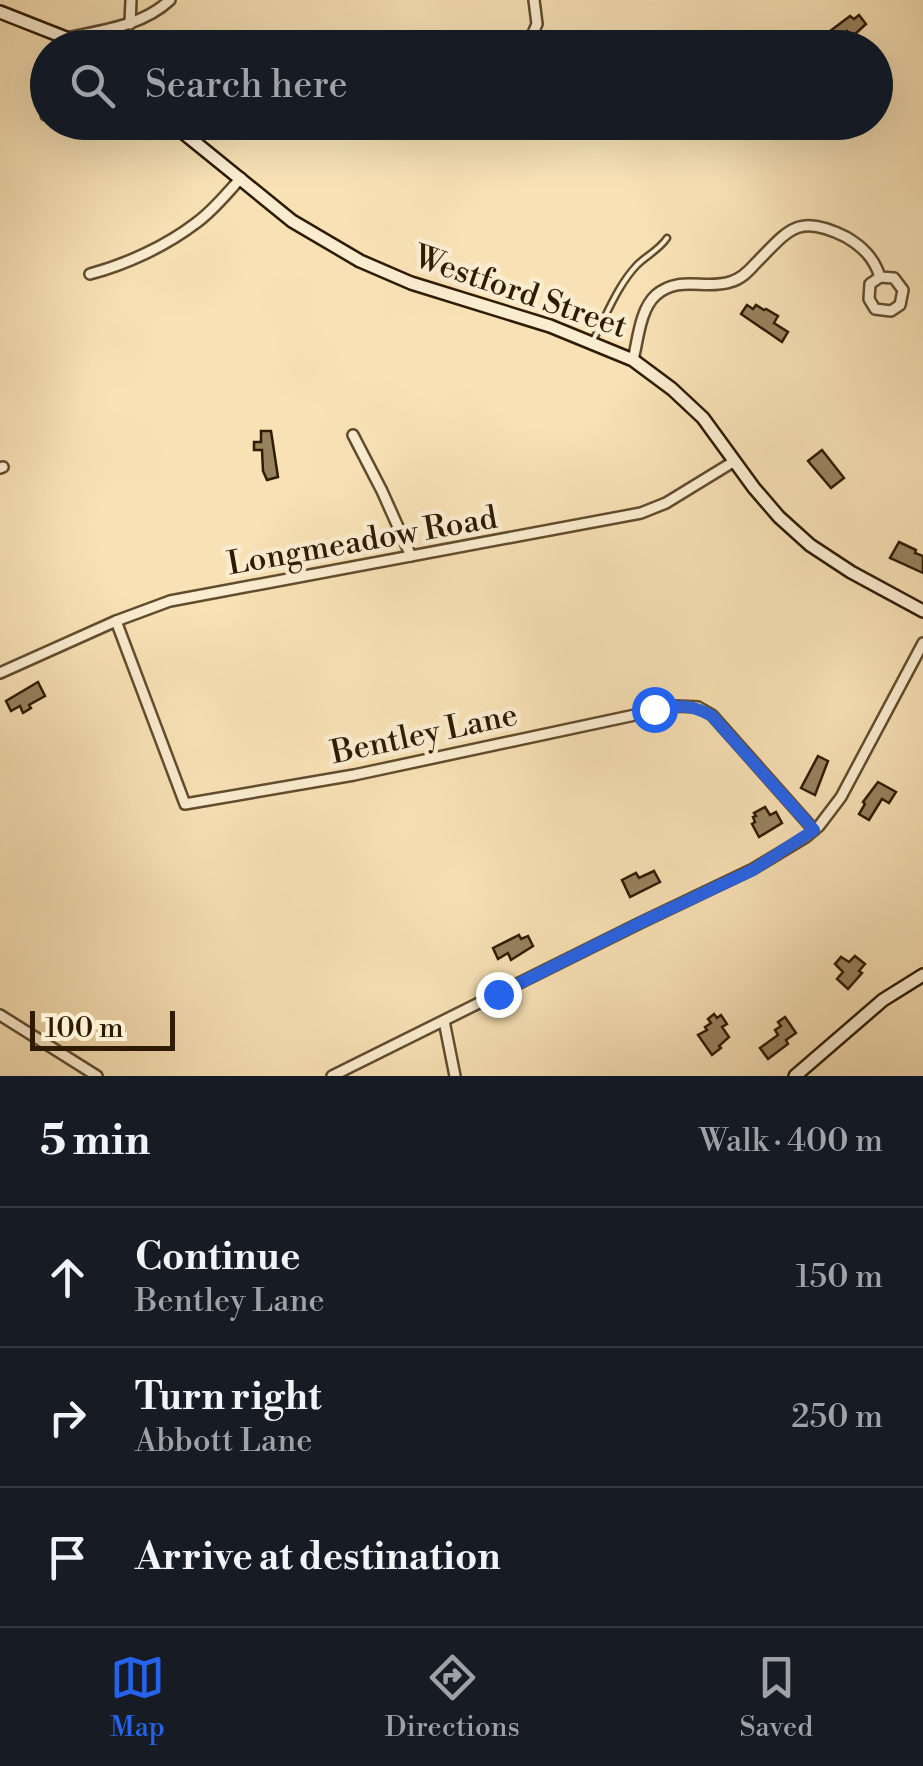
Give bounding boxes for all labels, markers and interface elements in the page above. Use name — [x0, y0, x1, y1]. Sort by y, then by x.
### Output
search box — [30, 30, 893, 140]
icon: search — [65, 58, 120, 113]
text: Search here — [145, 62, 348, 109]
street label: Westford Street — [408, 236, 633, 347]
street label: Longmeadow Road — [224, 498, 500, 584]
route start — [632, 687, 678, 733]
street label: Bentley Lane — [326, 695, 521, 773]
route end — [476, 972, 522, 1018]
scale bar — [30, 1006, 175, 1050]
text: 100 m — [45, 1011, 124, 1046]
text: 5 min — [40, 1115, 150, 1168]
text: Walk · 400 m — [699, 1121, 883, 1161]
text: Continue — [135, 1234, 300, 1281]
icon: ahead — [40, 1250, 95, 1305]
text: 150 m — [796, 1257, 883, 1297]
text: Bentley Lane — [135, 1281, 325, 1321]
text: Turn right — [135, 1374, 321, 1421]
icon: right — [40, 1390, 95, 1445]
text: 250 m — [791, 1397, 883, 1437]
text: Abbott Lane — [135, 1421, 312, 1461]
icon: arrive — [40, 1530, 95, 1585]
text: Arrive at destination — [135, 1534, 501, 1581]
tab: Map — [110, 1650, 165, 1745]
tab: Directions — [385, 1650, 520, 1745]
tab: Saved — [740, 1650, 813, 1745]

